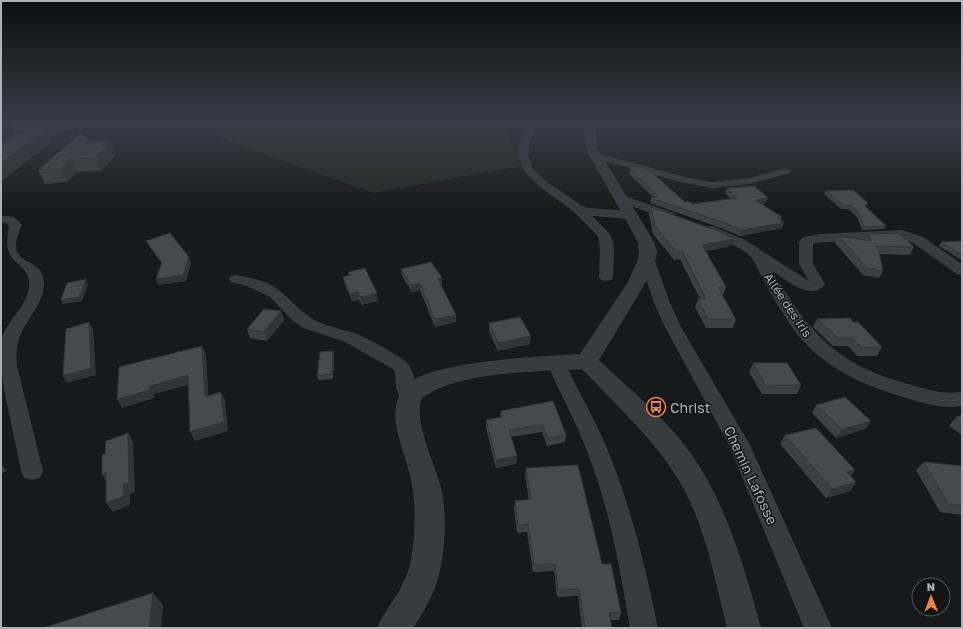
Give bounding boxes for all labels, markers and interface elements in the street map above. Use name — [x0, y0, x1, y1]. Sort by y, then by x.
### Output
street label: Allée des Iris — [761, 270, 815, 340]
bus stop icon: Christ — [645, 396, 667, 418]
place label: Christ — [670, 399, 710, 416]
street label: Chemin Lafosse — [721, 423, 781, 527]
north arrow — [911, 577, 951, 617]
text: N — [927, 580, 935, 593]

